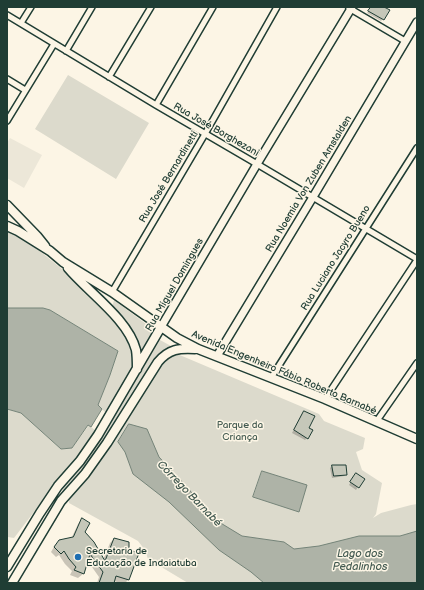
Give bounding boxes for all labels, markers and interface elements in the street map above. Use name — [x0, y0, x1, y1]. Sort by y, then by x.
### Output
street label: Rua José Borghezani — [171, 101, 261, 159]
street label: Rua Noemia Von Zuben Amstalden — [263, 114, 355, 254]
street label: Rua José Bernardinetti — [137, 129, 201, 225]
street label: Rua Luciano Jacyro Bueno — [299, 203, 373, 313]
street label: Rua Miguel Domingues — [143, 236, 207, 334]
street label: Avenida Engenheiro Fábio Roberto Barnabé — [190, 328, 378, 418]
park label: Parque da Criança — [217, 419, 263, 442]
water label: Córrego Barnabé — [154, 458, 224, 530]
place label: Secretaria de Educação de Indaiatuba — [86, 545, 197, 568]
water label: Lago dos Pedalinhos — [333, 547, 387, 573]
marker: Secretaria de Educação de Indaiatuba — [73, 552, 83, 562]

